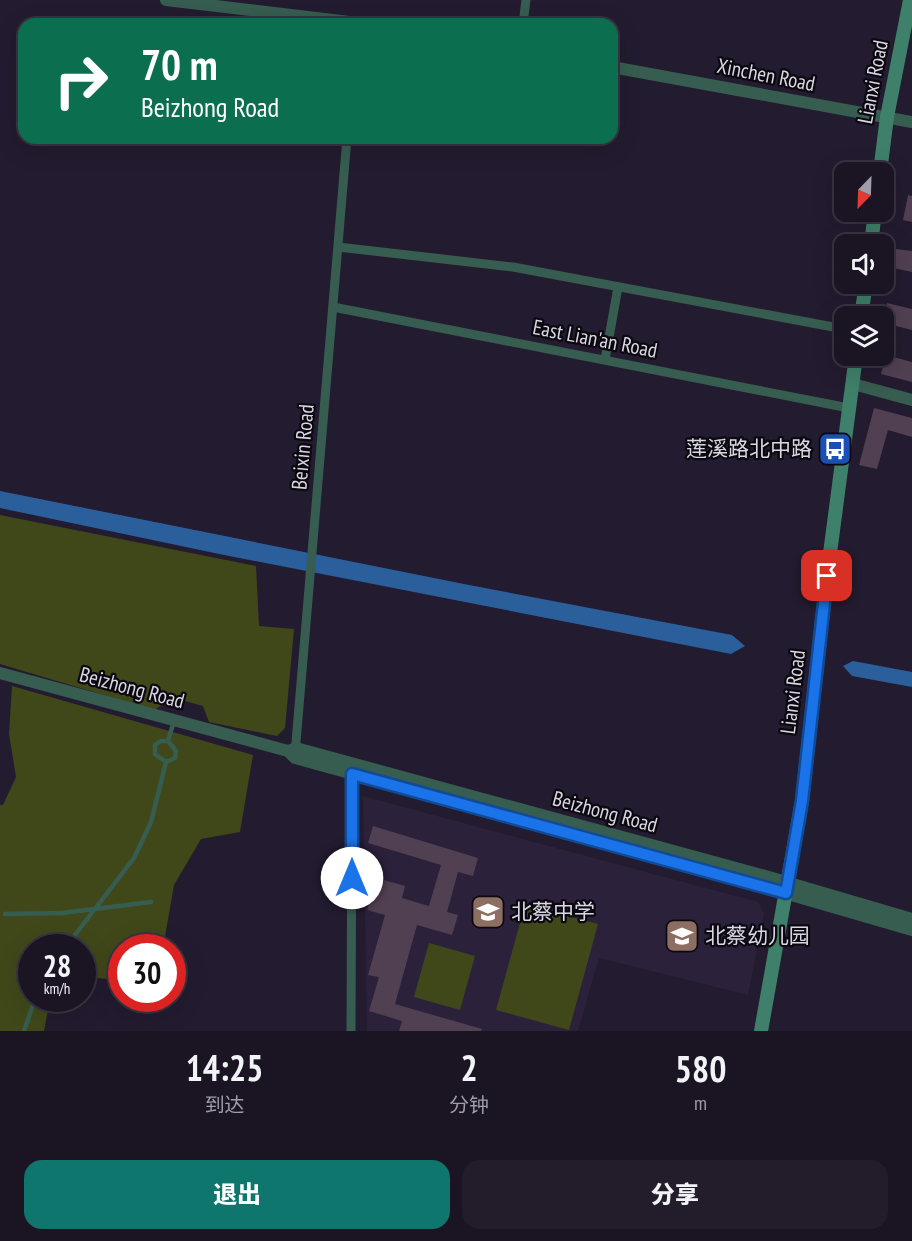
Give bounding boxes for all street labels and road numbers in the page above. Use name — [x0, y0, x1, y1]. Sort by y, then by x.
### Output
street label: Lianxi Road — [851, 38, 894, 126]
street label: Xinchen Road — [715, 52, 817, 97]
street label: East Lian'an Road — [531, 313, 660, 364]
street label: Beixin Road — [285, 403, 320, 491]
street label: Lianxi Road — [774, 648, 811, 735]
street label: Beizhong Road — [77, 661, 188, 714]
street label: Beizhong Road — [550, 785, 661, 838]

